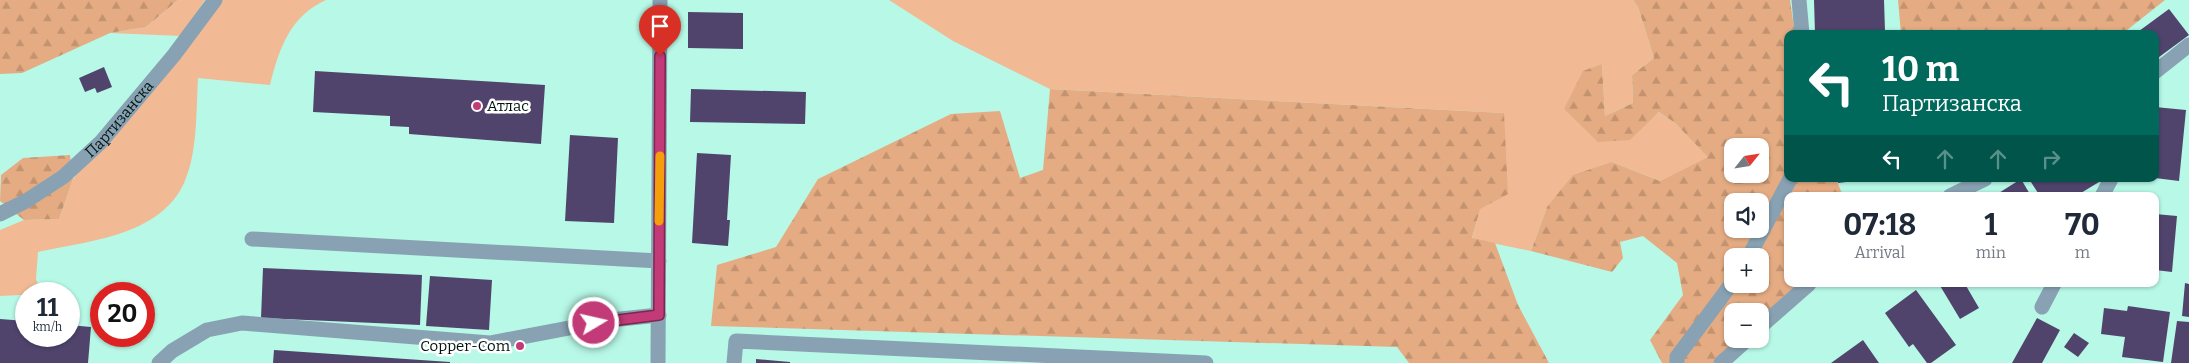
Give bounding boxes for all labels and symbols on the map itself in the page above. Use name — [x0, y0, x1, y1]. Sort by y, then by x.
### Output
pin — [639, 5, 681, 56]
street label: Партизанска — [81, 77, 157, 161]
place label: Атлас — [487, 97, 529, 115]
marker: Атлас — [471, 100, 483, 112]
north arrow — [1724, 138, 1769, 182]
speed limit sign: 20 — [90, 282, 155, 347]
position arrow — [567, 296, 619, 348]
place label: Copper-Com — [420, 337, 511, 355]
marker: Copper-Com — [514, 340, 526, 352]

